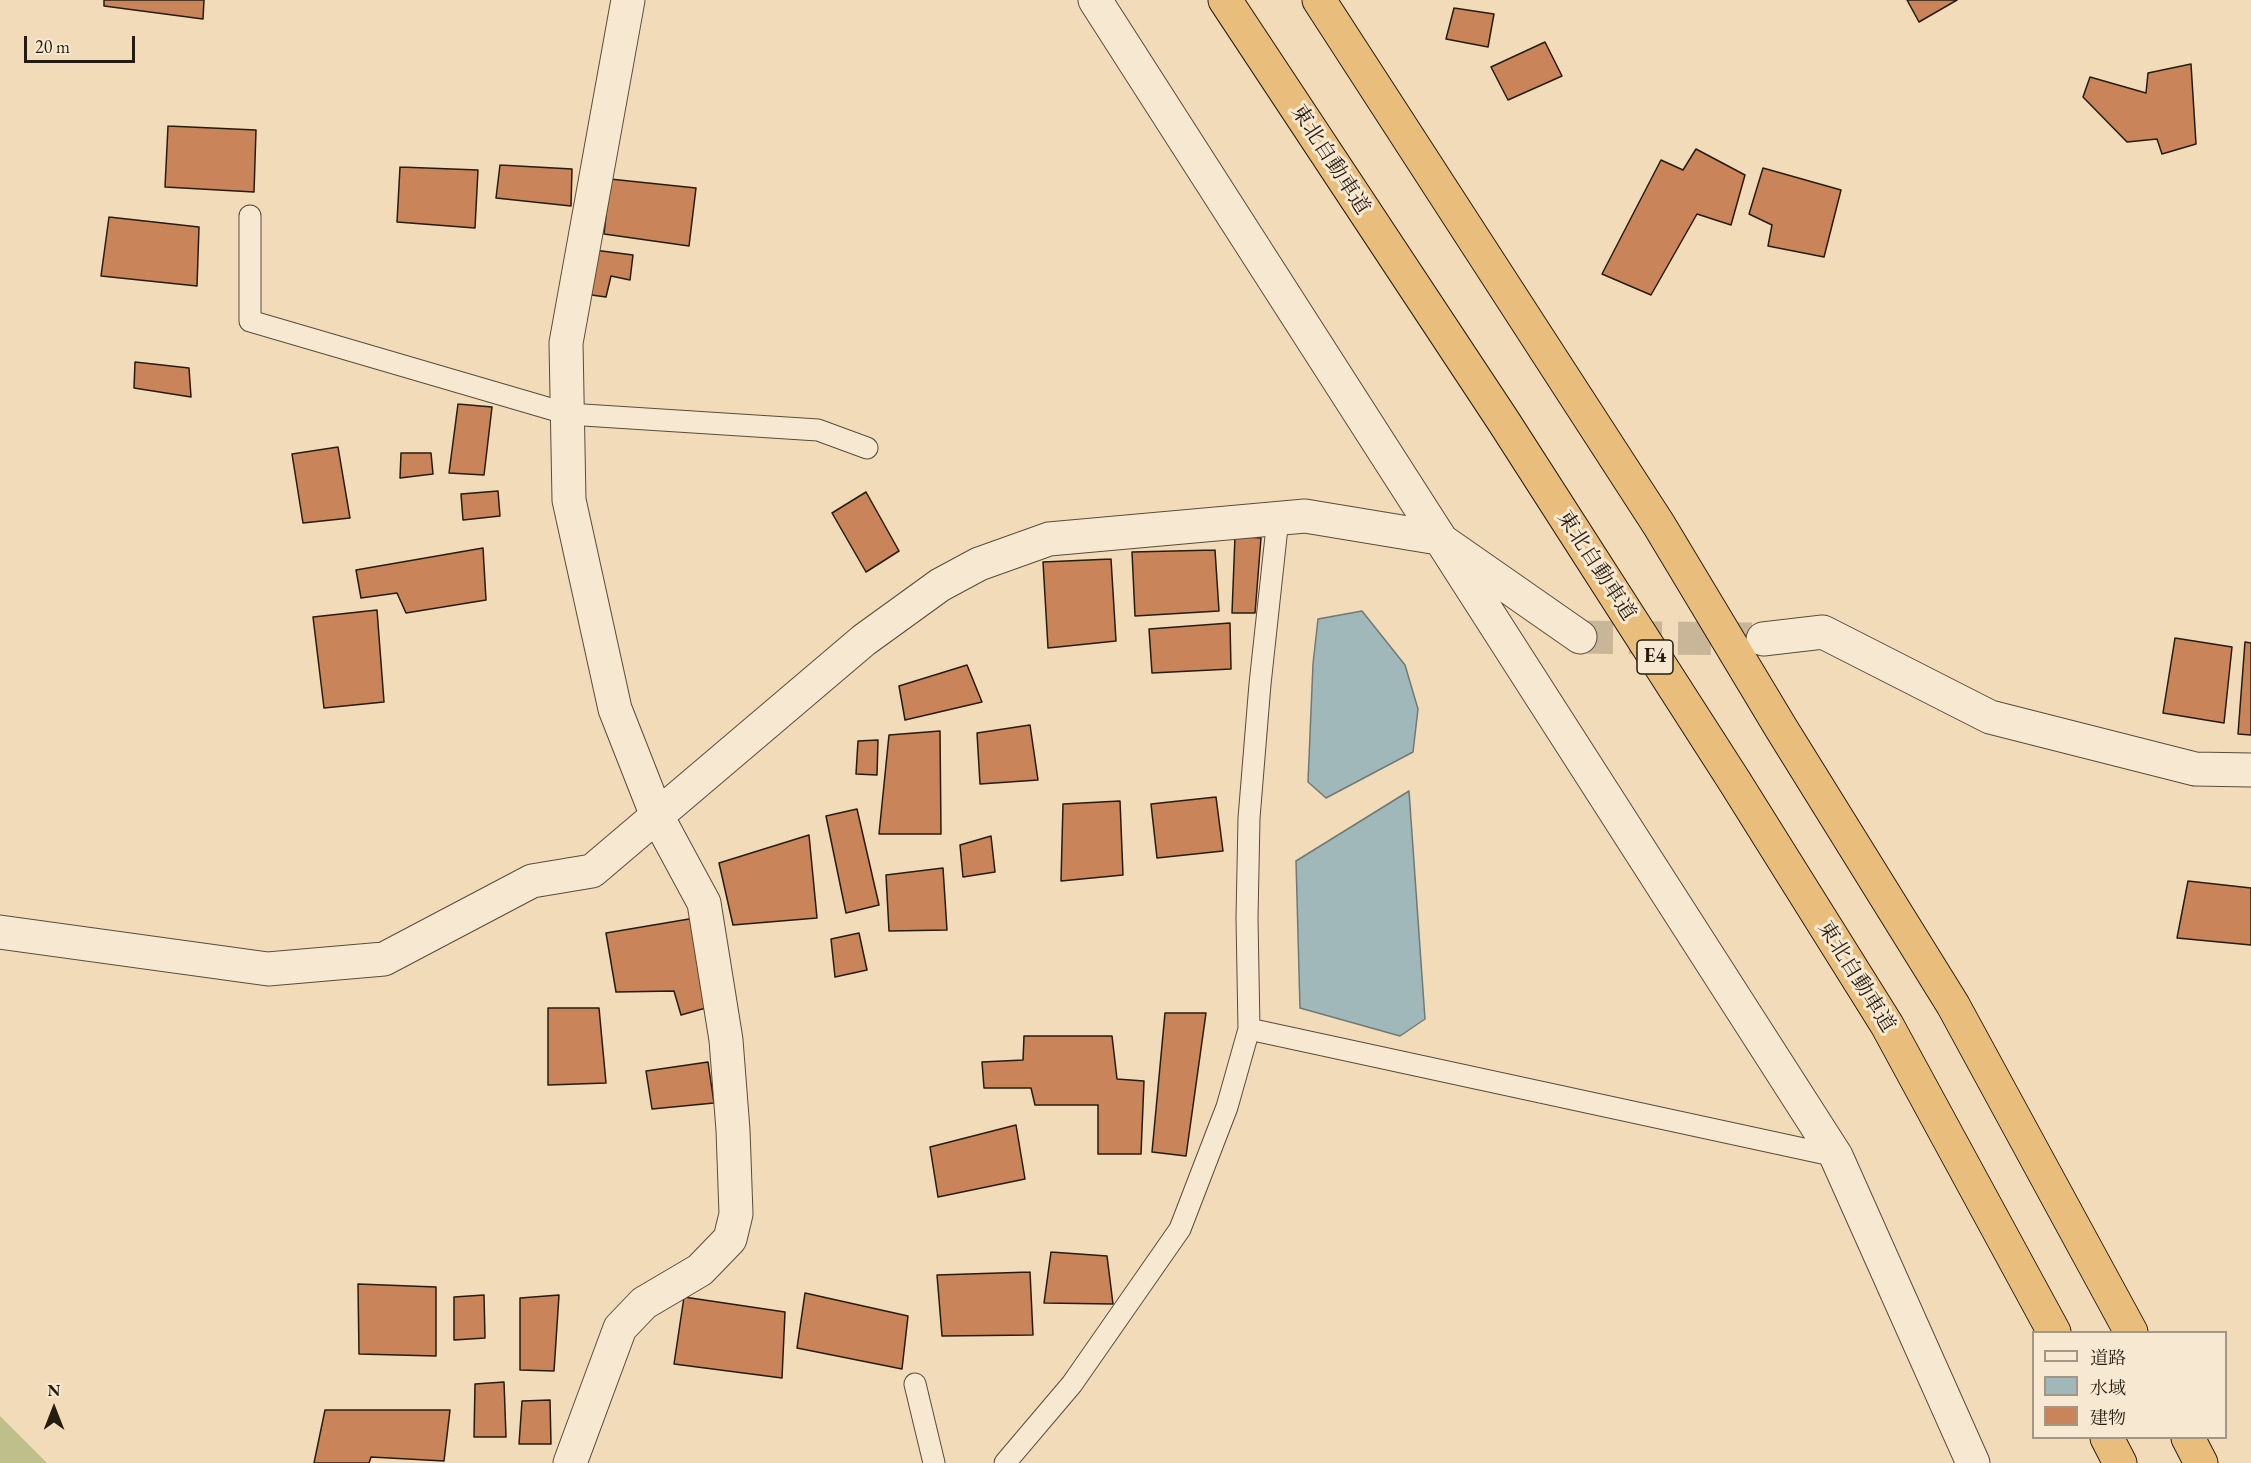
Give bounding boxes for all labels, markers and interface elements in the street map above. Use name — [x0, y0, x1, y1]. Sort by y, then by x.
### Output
scale bar — [27, 24, 138, 62]
text: 20 m — [35, 35, 70, 58]
street label: 東北自動車道 — [1285, 100, 1375, 220]
street label: 東北自動車道 — [1551, 506, 1641, 626]
road number: E4 — [1637, 640, 1673, 674]
street label: 東北自動車道 — [1812, 917, 1900, 1037]
legend — [2032, 1331, 2227, 1439]
text: 道路 — [2090, 1346, 2126, 1369]
text: 水域 — [2090, 1376, 2126, 1399]
north arrow — [24, 1379, 84, 1439]
text: N — [48, 1380, 60, 1401]
text: 建物 — [2090, 1406, 2126, 1429]

